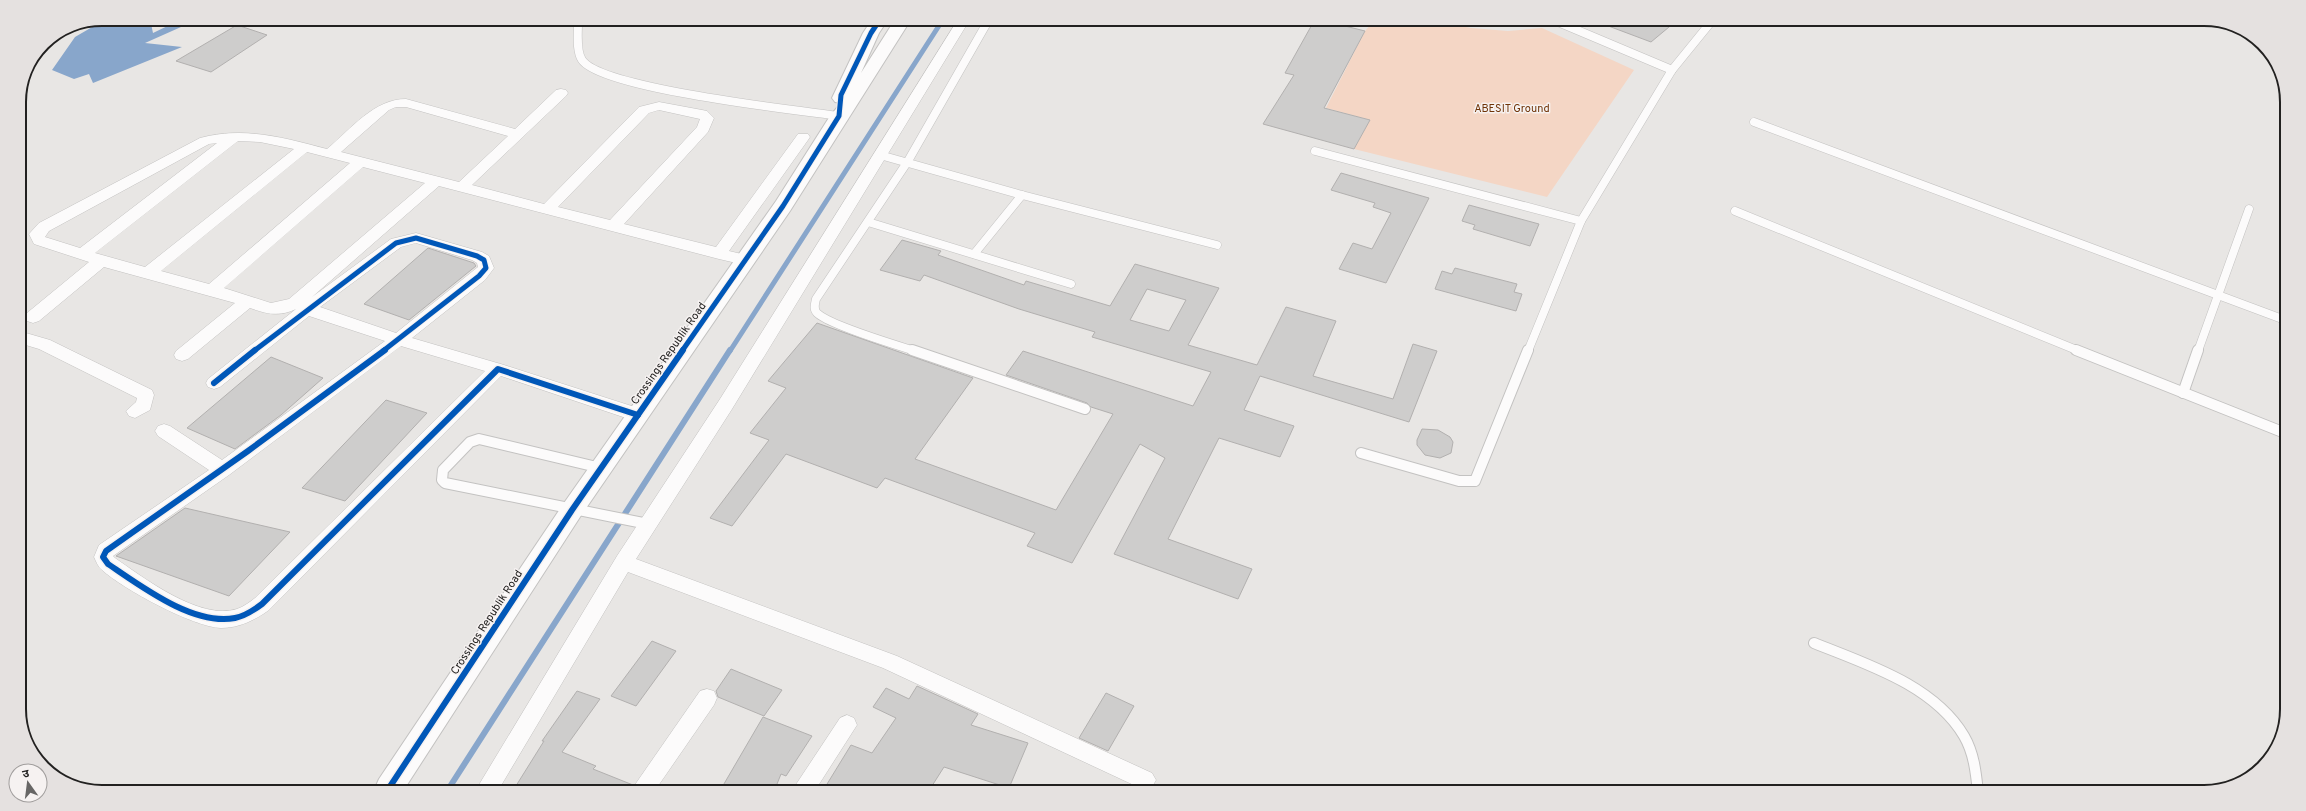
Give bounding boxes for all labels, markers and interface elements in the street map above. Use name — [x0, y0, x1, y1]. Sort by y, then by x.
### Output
park label: ABESIT Ground — [1474, 102, 1550, 116]
street label: Crossings Republik Road — [628, 300, 709, 407]
street label: Crossings Republik Road — [448, 568, 526, 677]
north arrow — [8, 763, 48, 803]
text: उ — [21, 767, 31, 782]

